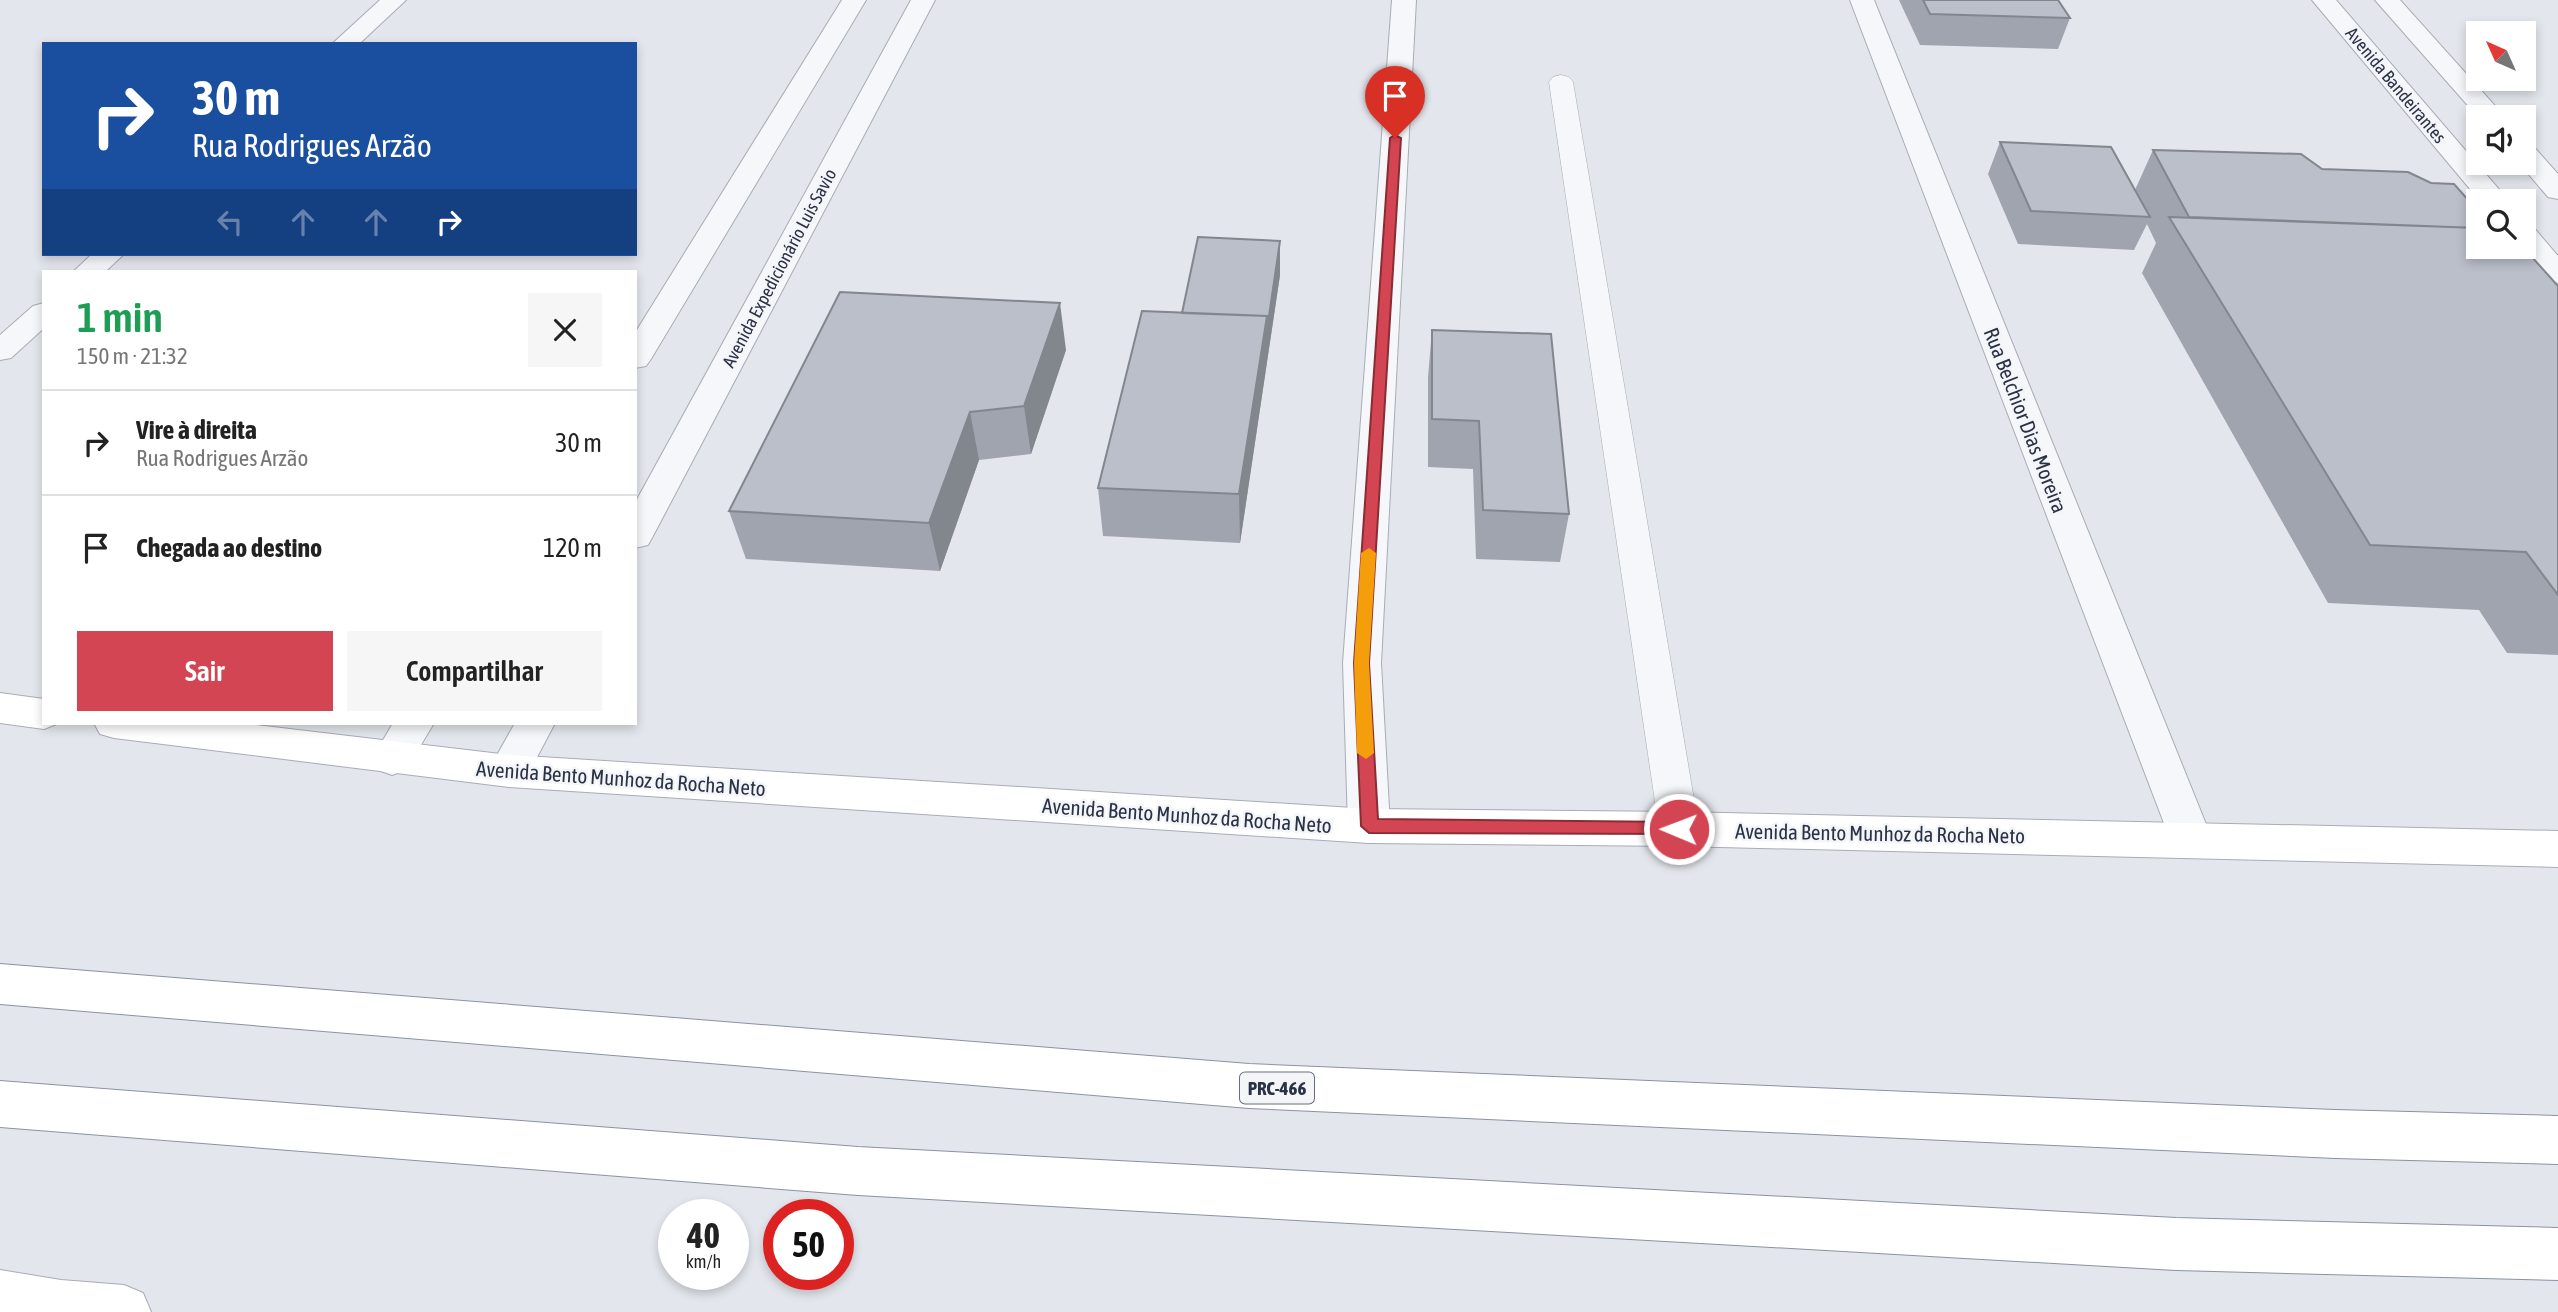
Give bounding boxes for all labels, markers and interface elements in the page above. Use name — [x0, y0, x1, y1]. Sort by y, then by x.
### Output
north arrow — [2466, 21, 2536, 91]
map controls — [2466, 21, 2536, 259]
street label: Avenida Bandeirantes — [2342, 23, 2450, 147]
pin — [1365, 66, 1425, 138]
text: 30 m — [192, 69, 280, 125]
icon: right — [77, 70, 168, 161]
icon: arrive — [1376, 77, 1414, 115]
button: sound — [2466, 105, 2536, 175]
text: Rua Rodrigues Arzão — [192, 127, 432, 164]
street label: Avenida Expedicionário Luis Savio — [718, 165, 840, 371]
button: search — [2466, 189, 2536, 259]
icon: left — [211, 203, 249, 241]
icon: ahead — [284, 203, 322, 241]
icon: ahead — [357, 203, 395, 241]
icon: right — [430, 203, 468, 241]
text: 1 min — [77, 293, 163, 341]
button: close — [528, 293, 602, 367]
street label: Rua Belchior Dias Moreira — [1980, 324, 2072, 516]
text: 150 m · 21:32 — [77, 343, 188, 369]
text: Vire à direita — [136, 415, 257, 445]
icon: right — [77, 424, 115, 462]
text: 30 m — [555, 428, 602, 458]
text: Rua Rodrigues Arzão — [136, 445, 308, 471]
icon: arrive — [77, 529, 115, 567]
text: Chegada ao destino — [136, 533, 322, 563]
text: 120 m — [543, 533, 602, 563]
button: Sair — [77, 631, 333, 711]
button: Compartilhar — [347, 631, 602, 711]
street label: Avenida Bento Munhoz da Rocha Neto — [476, 756, 766, 800]
position arrow — [1642, 792, 1716, 866]
street label: Avenida Bento Munhoz da Rocha Neto — [1042, 793, 1332, 837]
street label: Avenida Bento Munhoz da Rocha Neto — [1735, 818, 2025, 848]
road number: PRC-466 — [1240, 1072, 1314, 1104]
speed limit sign: 50 — [763, 1199, 854, 1290]
text: 40 — [687, 1215, 720, 1255]
text: km/h — [686, 1251, 721, 1272]

